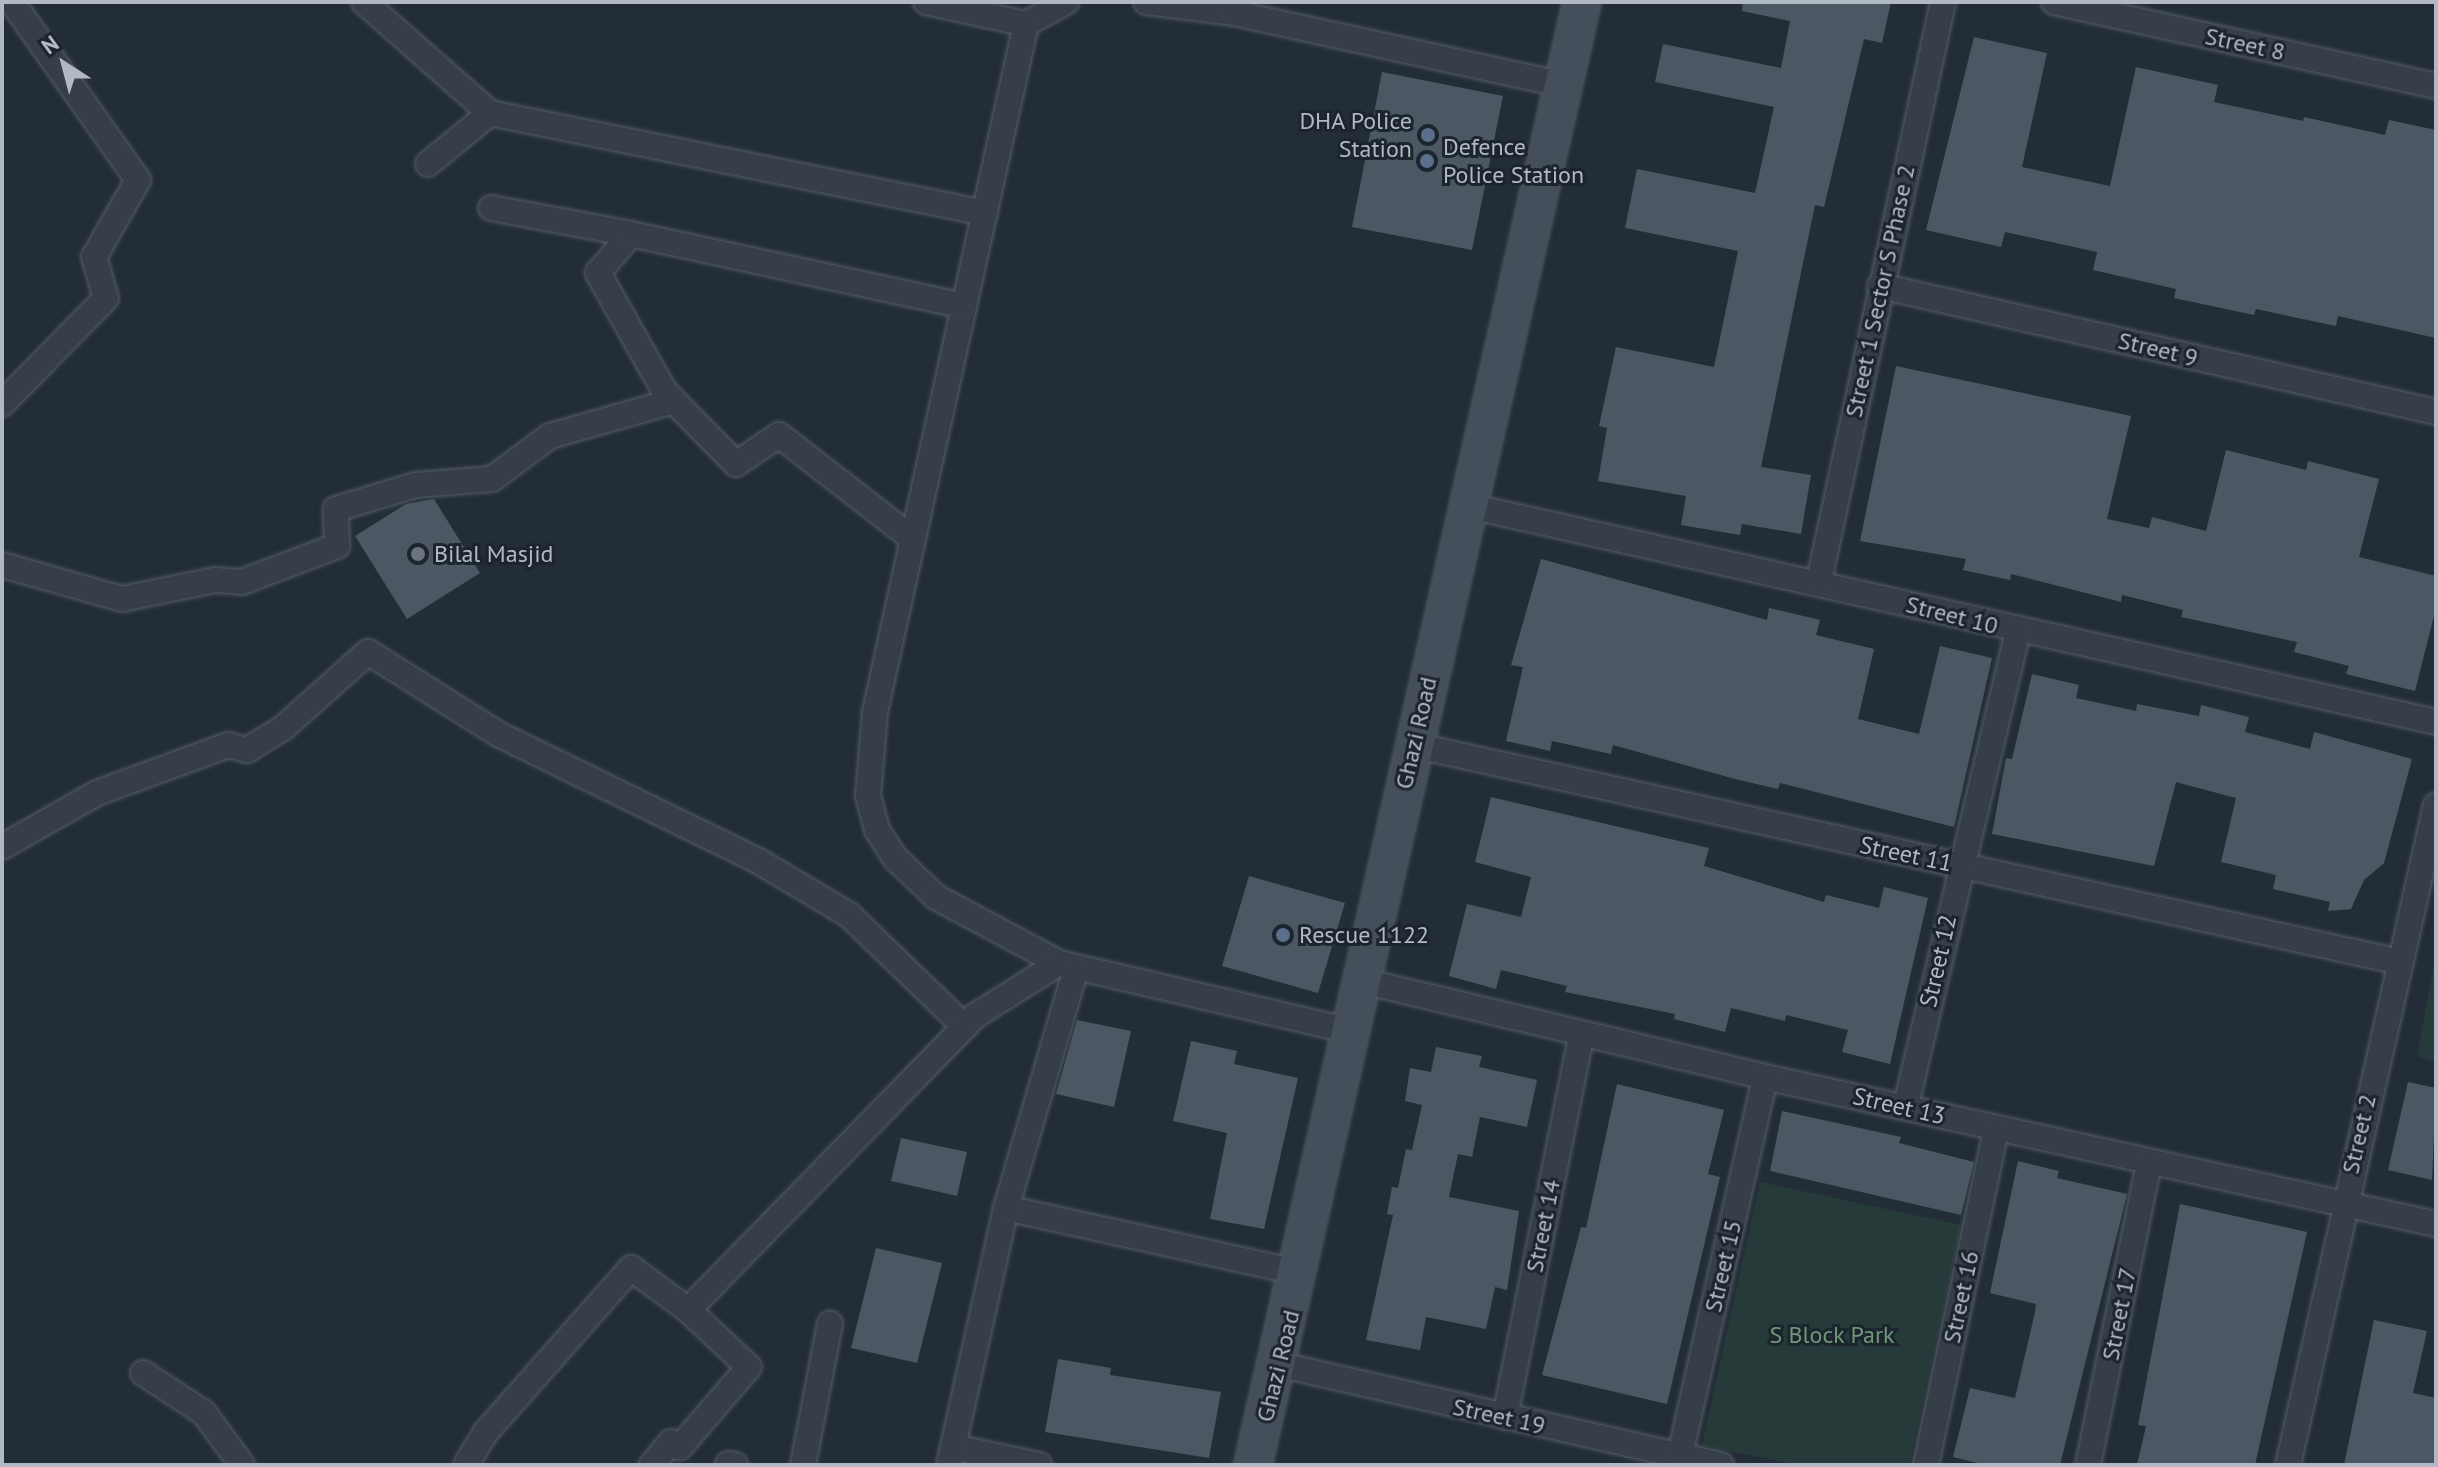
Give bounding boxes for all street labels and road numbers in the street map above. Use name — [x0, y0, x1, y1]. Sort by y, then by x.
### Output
street label: Street 8 — [2202, 22, 2288, 66]
street label: Street 1 Sector S Phase 2 — [1839, 162, 1921, 420]
street label: Street 9 — [2115, 326, 2201, 372]
street label: Street 10 — [1903, 590, 2001, 640]
street label: Ghazi Road — [1389, 674, 1443, 792]
street label: Street 11 — [1857, 830, 1955, 878]
street label: Street 12 — [1913, 912, 1963, 1010]
street label: Street 13 — [1850, 1081, 1948, 1131]
street label: Street 2 — [2336, 1091, 2382, 1177]
street label: Street 14 — [1520, 1177, 1566, 1275]
street label: Street 15 — [1698, 1217, 1748, 1315]
street label: Street 16 — [1937, 1248, 1985, 1346]
street label: Street 17 — [2096, 1265, 2142, 1363]
street label: Ghazi Road — [1250, 1307, 1306, 1425]
street label: Street 19 — [1450, 1392, 1548, 1440]

